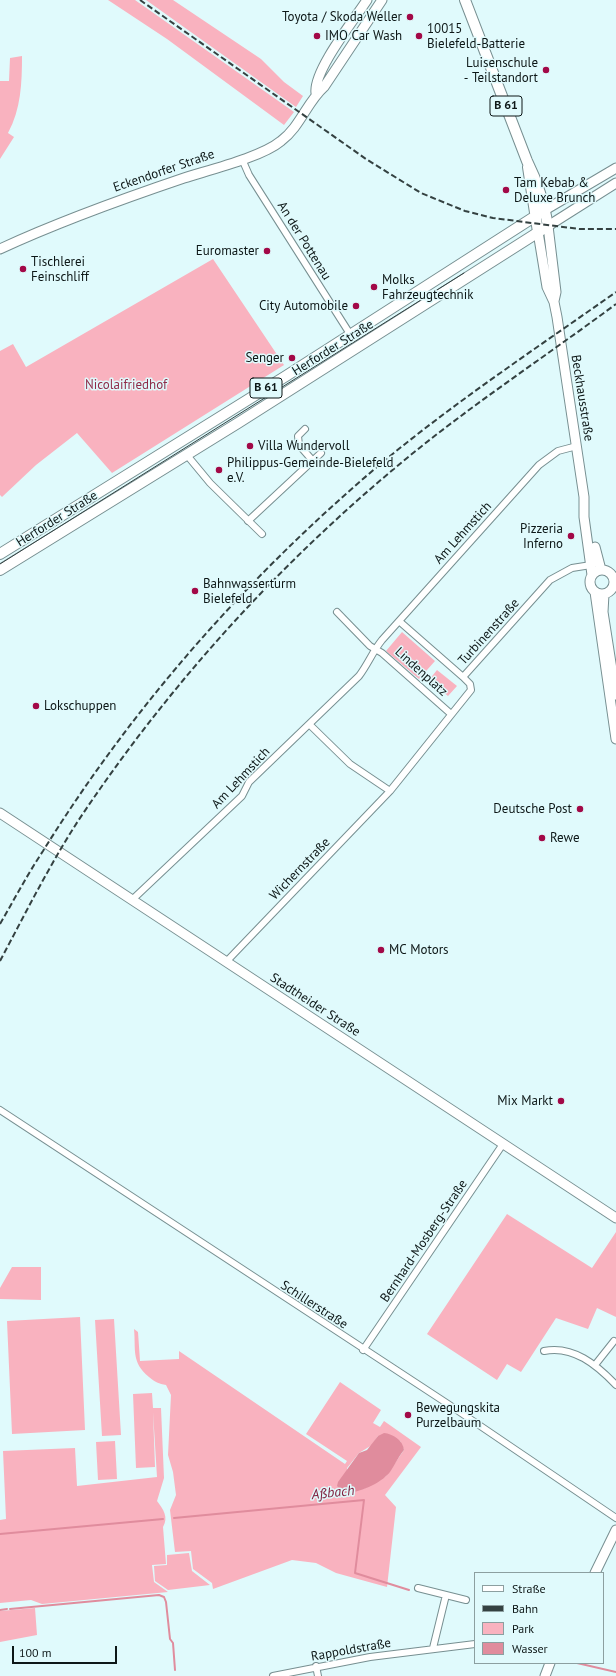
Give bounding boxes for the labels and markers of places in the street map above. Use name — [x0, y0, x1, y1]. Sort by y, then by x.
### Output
place label: Toyota / Skoda Weller — [282, 9, 402, 25]
marker: Toyota / Skoda Weller — [405, 12, 415, 22]
place label: 10015 Bielefeld-Batterie — [427, 21, 525, 52]
place label: IMO Car Wash — [325, 28, 402, 44]
marker: IMO Car Wash — [312, 31, 322, 41]
marker: 10015 Bielefeld-Batterie — [414, 31, 424, 41]
place label: Luisenschule - Teilstandort — [464, 55, 538, 86]
marker: Luisenschule - Teilstandort — [541, 65, 551, 75]
place label: Tam Kebab & Deluxe Brunch — [514, 175, 595, 206]
marker: Tam Kebab & Deluxe Brunch — [501, 185, 511, 195]
place label: Euromaster — [196, 243, 259, 259]
marker: Euromaster — [262, 246, 272, 256]
place label: Tischlerei Feinschliff — [31, 254, 89, 285]
marker: Tischlerei Feinschliff — [18, 264, 28, 274]
place label: Molks Fahrzeugtechnik — [382, 272, 473, 303]
marker: Molks Fahrzeugtechnik — [369, 282, 379, 292]
place label: City Automobile — [259, 298, 348, 314]
marker: City Automobile — [351, 301, 361, 311]
place label: Senger — [245, 350, 284, 366]
marker: Senger — [287, 353, 297, 363]
place label: Villa Wundervoll — [258, 438, 349, 454]
marker: Villa Wundervoll — [245, 441, 255, 451]
place label: Philippus-Gemeinde-Bielefeld e.V. — [227, 455, 393, 486]
marker: Philippus-Gemeinde-Bielefeld e.V. — [214, 465, 224, 475]
place label: Pizzeria Inferno — [520, 521, 563, 552]
marker: Pizzeria Inferno — [566, 531, 576, 541]
place label: Bahnwasserturm Bielefeld — [203, 576, 296, 607]
marker: Bahnwasserturm Bielefeld — [190, 586, 200, 596]
place label: Lokschuppen — [44, 698, 116, 714]
marker: Lokschuppen — [31, 701, 41, 711]
place label: Deutsche Post — [493, 801, 572, 817]
marker: Deutsche Post — [575, 804, 585, 814]
place label: Rewe — [550, 830, 580, 846]
marker: Rewe — [537, 833, 547, 843]
place label: MC Motors — [389, 942, 449, 958]
marker: MC Motors — [376, 945, 386, 955]
place label: Mix Markt — [497, 1093, 553, 1109]
marker: Mix Markt — [556, 1096, 566, 1106]
place label: Bewegungskita Purzelbaum — [416, 1400, 500, 1431]
marker: Bewegungskita Purzelbaum — [403, 1410, 413, 1420]

